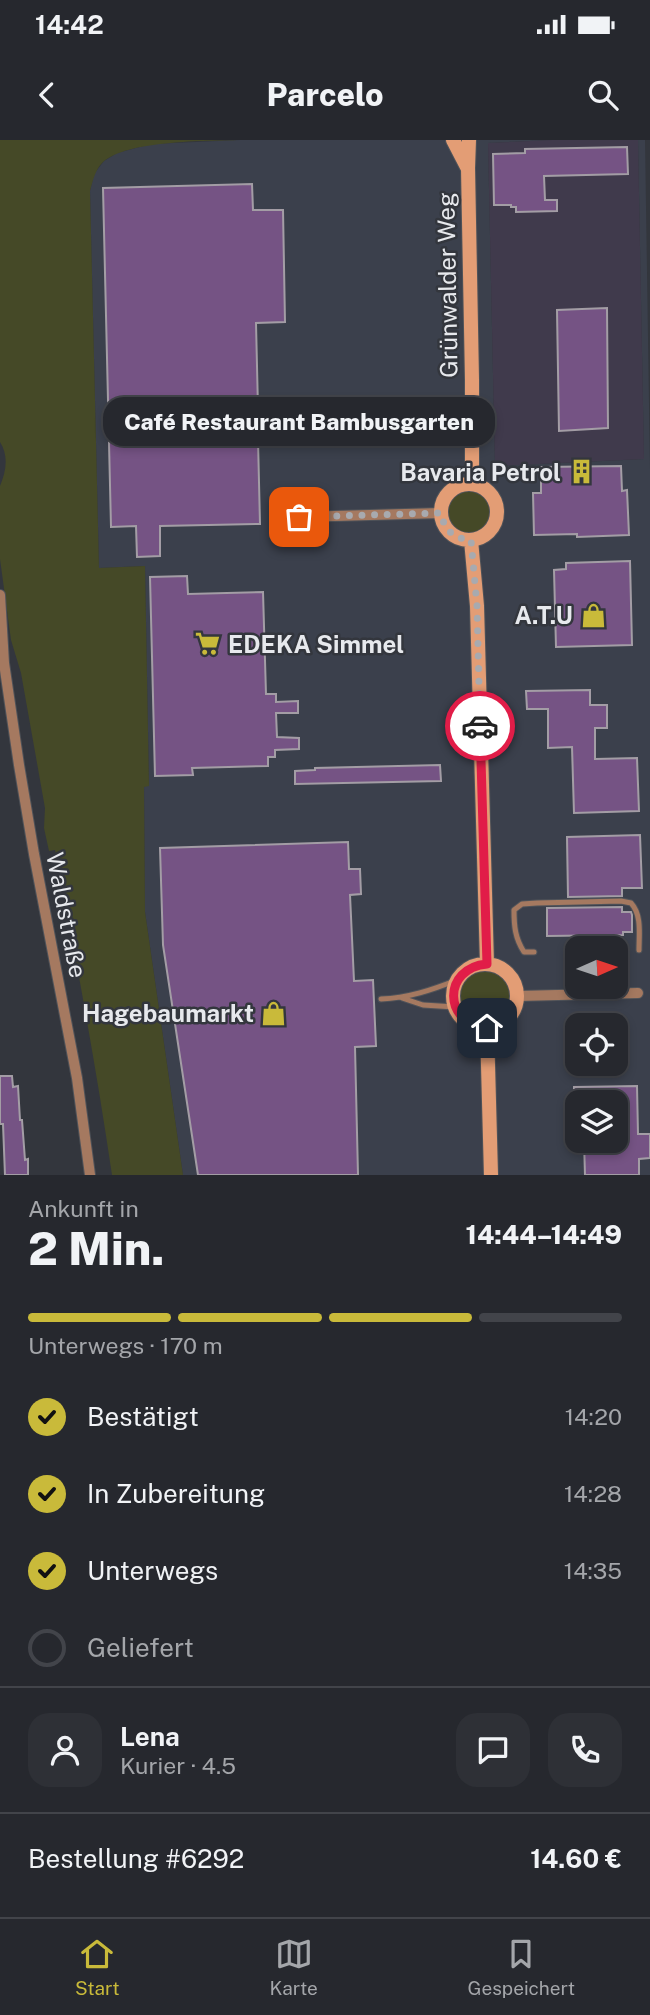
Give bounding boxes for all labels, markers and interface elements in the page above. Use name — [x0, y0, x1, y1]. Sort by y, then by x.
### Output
text: 14:42 — [35, 9, 104, 40]
icon: back — [28, 76, 66, 114]
text: Parcelo — [266, 76, 384, 113]
icon: search — [584, 76, 622, 114]
street label: Grünwalder Weg — [431, 192, 463, 378]
callout: Café Restaurant Bambusgarten — [103, 398, 495, 447]
text: Café Restaurant Bambusgarten — [124, 408, 474, 435]
place label: Bavaria Petrol — [400, 458, 561, 486]
building icon: Bavaria Petrol — [567, 458, 595, 486]
pin — [269, 487, 329, 547]
icon: bag — [280, 498, 318, 536]
place label: A.T.U — [514, 601, 573, 629]
shop icon: A.T.U — [579, 601, 607, 629]
supermarket icon: EDEKA Simmel — [194, 630, 222, 658]
place label: EDEKA Simmel — [228, 630, 404, 658]
courier — [445, 691, 515, 761]
icon: car — [461, 707, 499, 745]
street label: Waldstraße — [41, 850, 93, 980]
north arrow — [565, 936, 628, 999]
map controls — [565, 936, 628, 1153]
pin — [457, 998, 517, 1058]
place label: Hagebaumarkt — [82, 999, 254, 1027]
shop icon: Hagebaumarkt — [260, 999, 288, 1027]
icon: home — [468, 1009, 506, 1047]
button: locate — [565, 1013, 628, 1076]
button: layers — [565, 1090, 628, 1153]
text: Ankunft in — [28, 1195, 139, 1222]
text: 14:44–14:49 — [466, 1219, 622, 1250]
text: 2 Min. — [28, 1221, 165, 1275]
text: Unterwegs · 170 m — [28, 1332, 223, 1359]
icon: check — [28, 1398, 66, 1436]
text: Bestätigt — [87, 1401, 199, 1432]
text: 14:20 — [565, 1403, 622, 1430]
icon: check — [28, 1475, 66, 1513]
text: In Zubereitung — [87, 1478, 265, 1509]
text: 14:28 — [564, 1480, 622, 1507]
icon: check — [28, 1552, 66, 1590]
text: Unterwegs — [87, 1555, 218, 1586]
text: 14:35 — [564, 1557, 622, 1584]
text: Geliefert — [87, 1632, 194, 1663]
button: person — [28, 1713, 102, 1787]
button: chat — [456, 1713, 530, 1787]
button: phone — [548, 1713, 622, 1787]
text: Lena — [120, 1721, 180, 1752]
text: Kurier · 4.5 — [120, 1752, 236, 1779]
text: Bestellung #6292 — [28, 1843, 244, 1874]
text: 14.60 € — [530, 1843, 622, 1874]
tab: Start — [75, 1935, 120, 1999]
tab: Karte — [269, 1935, 318, 1999]
tab: Gespeichert — [468, 1935, 575, 1999]

